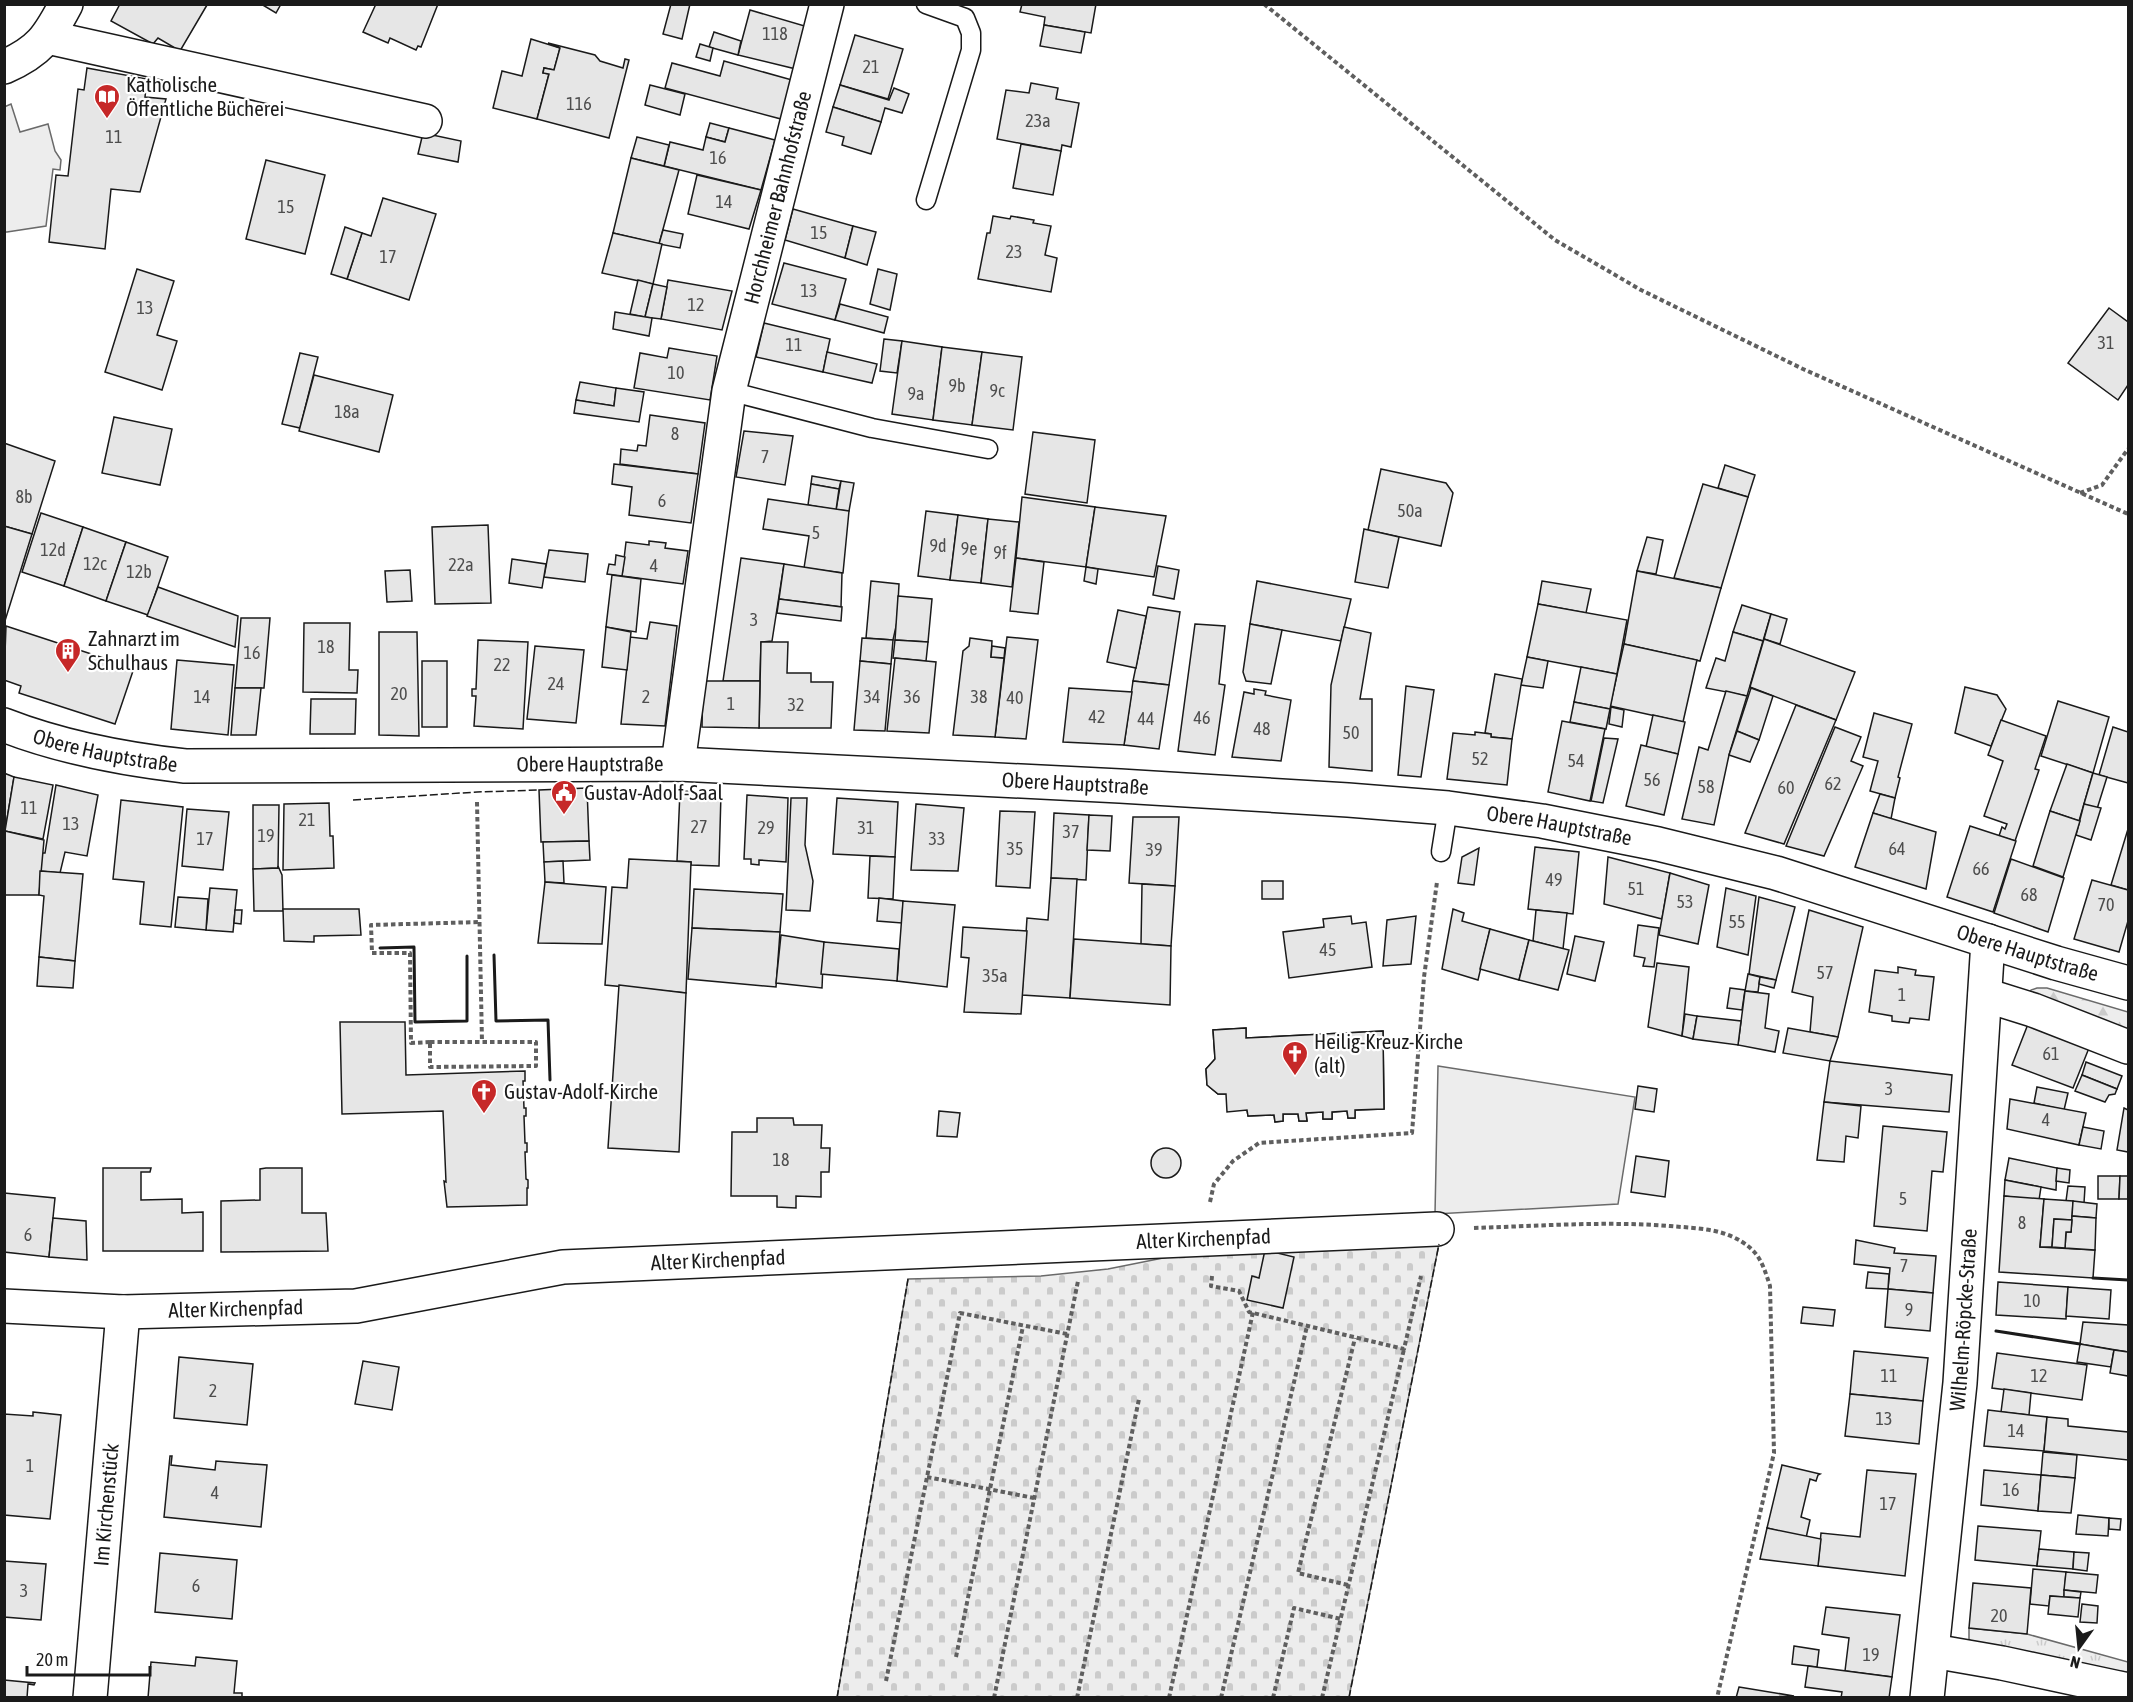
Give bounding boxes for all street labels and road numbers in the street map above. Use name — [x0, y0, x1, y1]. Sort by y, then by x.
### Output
street label: Horchheimer Bahnhofstraße — [738, 88, 816, 306]
street label: Obere Hauptstraße — [30, 723, 179, 776]
street label: Obere Hauptstraße — [516, 751, 663, 776]
street label: Obere Hauptstraße — [1001, 767, 1150, 799]
street label: Obere Hauptstraße — [1485, 800, 1634, 850]
street label: Obere Hauptstraße — [1954, 919, 2101, 985]
street label: Alter Kirchenpfad — [1136, 1223, 1271, 1253]
street label: Wilhelm-Röpcke-Straße — [1944, 1228, 1981, 1412]
street label: Alter Kirchenpfad — [650, 1244, 786, 1274]
street label: Alter Kirchenpfad — [168, 1294, 304, 1322]
street label: Im Kirchenstück — [88, 1442, 123, 1567]

